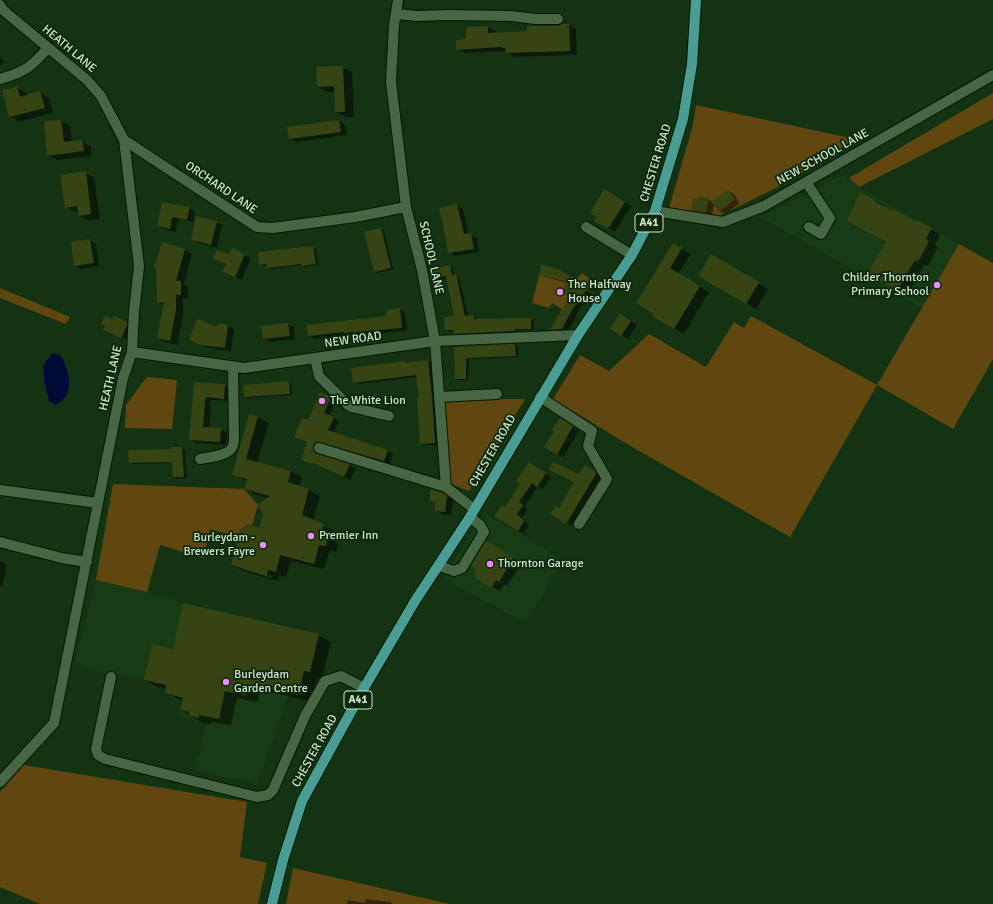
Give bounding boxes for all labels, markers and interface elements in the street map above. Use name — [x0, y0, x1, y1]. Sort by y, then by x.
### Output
street label: HEATH LANE — [39, 22, 99, 76]
street label: CHESTER ROAD — [637, 122, 675, 204]
street label: NEW SCHOOL LANE — [775, 126, 871, 188]
street label: ORCHARD LANE — [182, 159, 260, 217]
road number: A41 — [635, 214, 663, 232]
street label: SCHOOL LANE — [416, 220, 446, 296]
place label: Childer Thornton Primary School — [843, 271, 929, 299]
place label: The Halfway House — [568, 278, 631, 306]
marker: Childer Thornton Primary School — [932, 280, 942, 290]
marker: The Halfway House — [555, 287, 565, 297]
street label: NEW ROAD — [323, 329, 383, 351]
street label: HEATH LANE — [96, 344, 126, 412]
place label: The White Lion — [330, 394, 406, 408]
marker: The White Lion — [317, 396, 327, 406]
street label: CHESTER ROAD — [467, 412, 519, 490]
place label: Premier Inn — [319, 529, 378, 543]
place label: Burleydam - Brewers Fayre — [183, 531, 255, 559]
marker: Premier Inn — [306, 531, 316, 541]
marker: Burleydam - Brewers Fayre — [258, 540, 268, 550]
place label: Thornton Garage — [498, 557, 584, 571]
marker: Thornton Garage — [485, 559, 495, 569]
place label: Burleydam Garden Centre — [234, 668, 308, 696]
marker: Burleydam Garden Centre — [221, 677, 231, 687]
road number: A41 — [344, 691, 372, 709]
street label: CHESTER ROAD — [289, 712, 341, 790]

